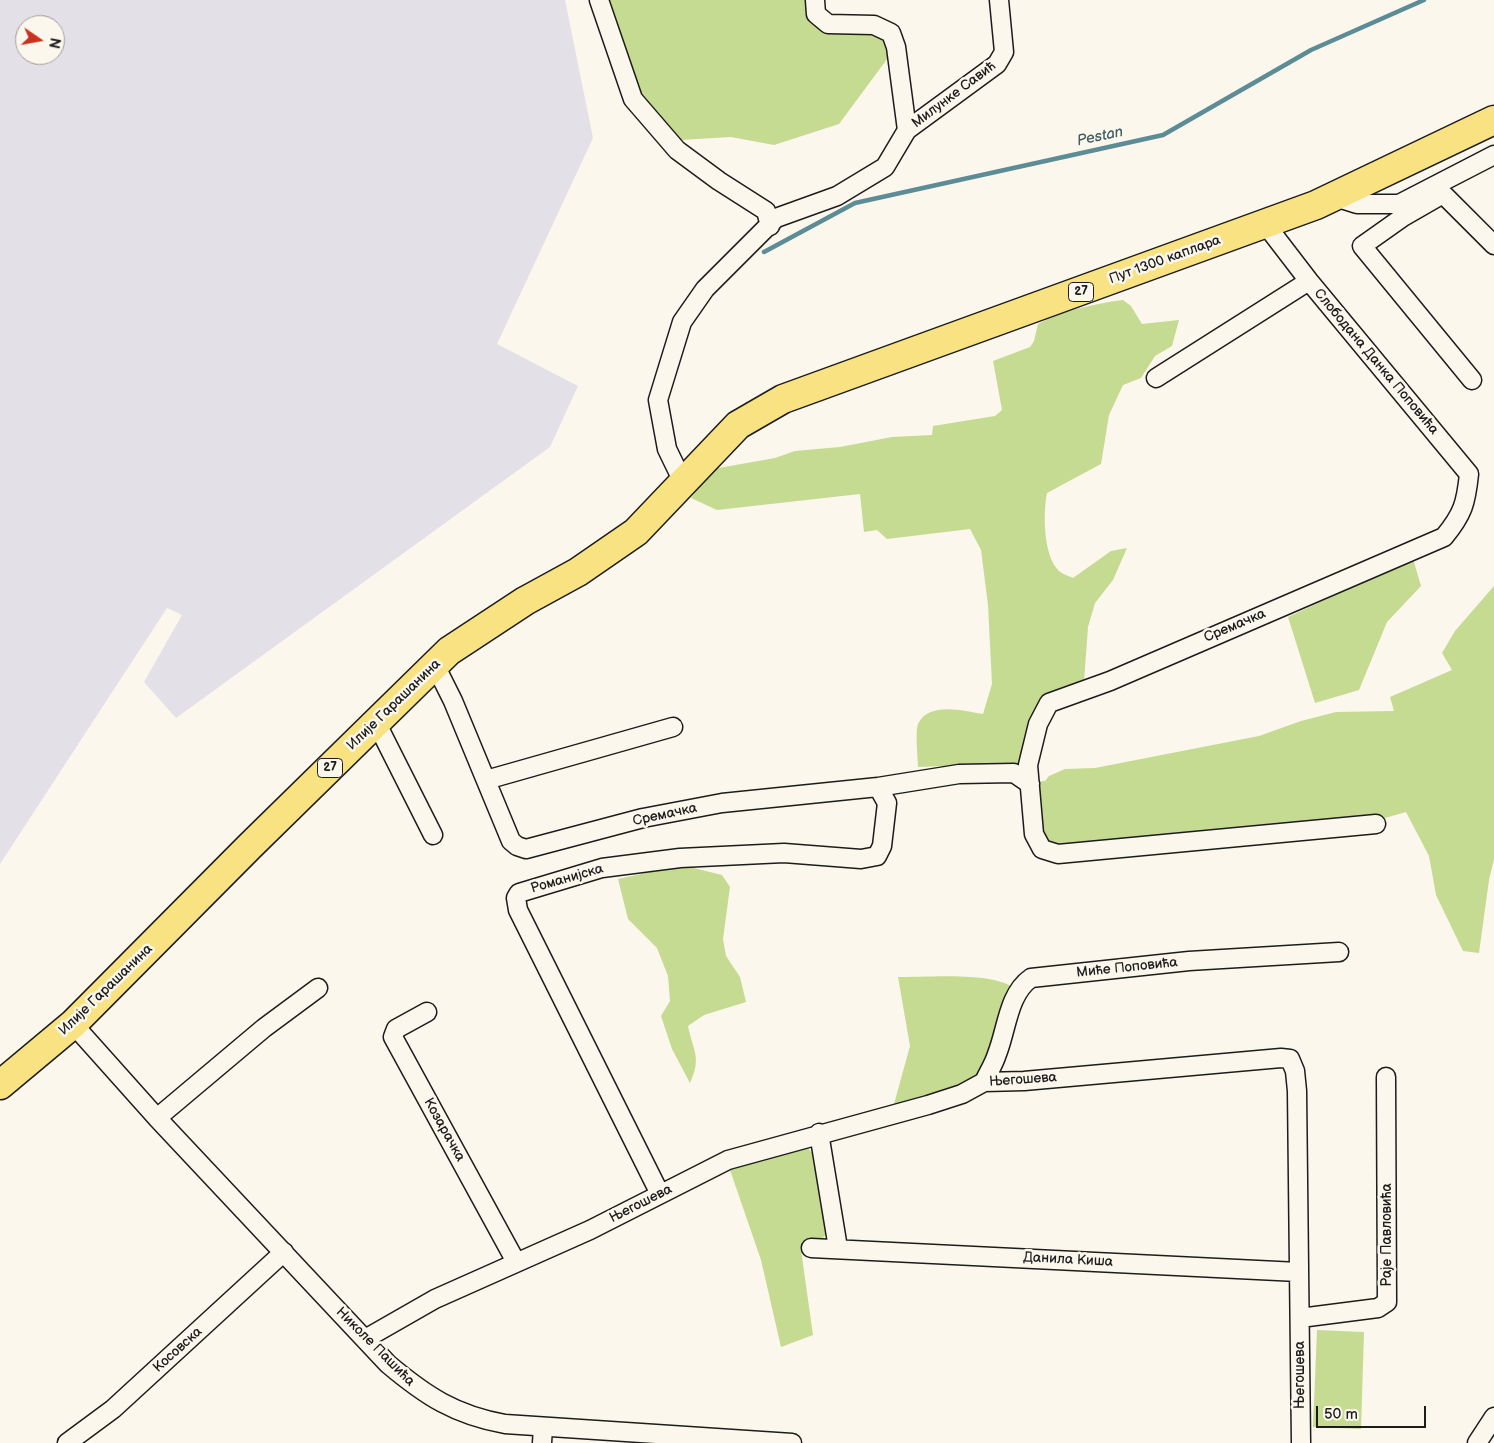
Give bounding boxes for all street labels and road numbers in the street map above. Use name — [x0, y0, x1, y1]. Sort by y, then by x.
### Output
street label: Милунке Савић — [909, 58, 999, 132]
street label: Пут 1300 каплара — [1107, 232, 1223, 288]
road number: 27 — [1068, 282, 1094, 302]
street label: Слободана Данка Поповића — [1310, 286, 1442, 438]
street label: Сремачка — [1202, 605, 1268, 647]
street label: Илије Гарашанина — [344, 656, 444, 754]
road number: 27 — [318, 758, 342, 778]
street label: Сремачка — [631, 800, 699, 830]
street label: Романијска — [529, 861, 605, 897]
street label: Илије Гарашанина — [56, 941, 156, 1039]
street label: Миће Поповића — [1076, 954, 1178, 982]
street label: Његошева — [989, 1069, 1057, 1091]
street label: Козарачка — [420, 1095, 468, 1165]
street label: Његошева — [607, 1181, 675, 1227]
street label: Раје Павловића — [1379, 1183, 1395, 1287]
street label: Данила Киша — [1023, 1249, 1113, 1271]
street label: Николе Пашића — [332, 1304, 418, 1390]
street label: Косовска — [150, 1324, 206, 1376]
street label: Његошева — [1292, 1341, 1308, 1409]

